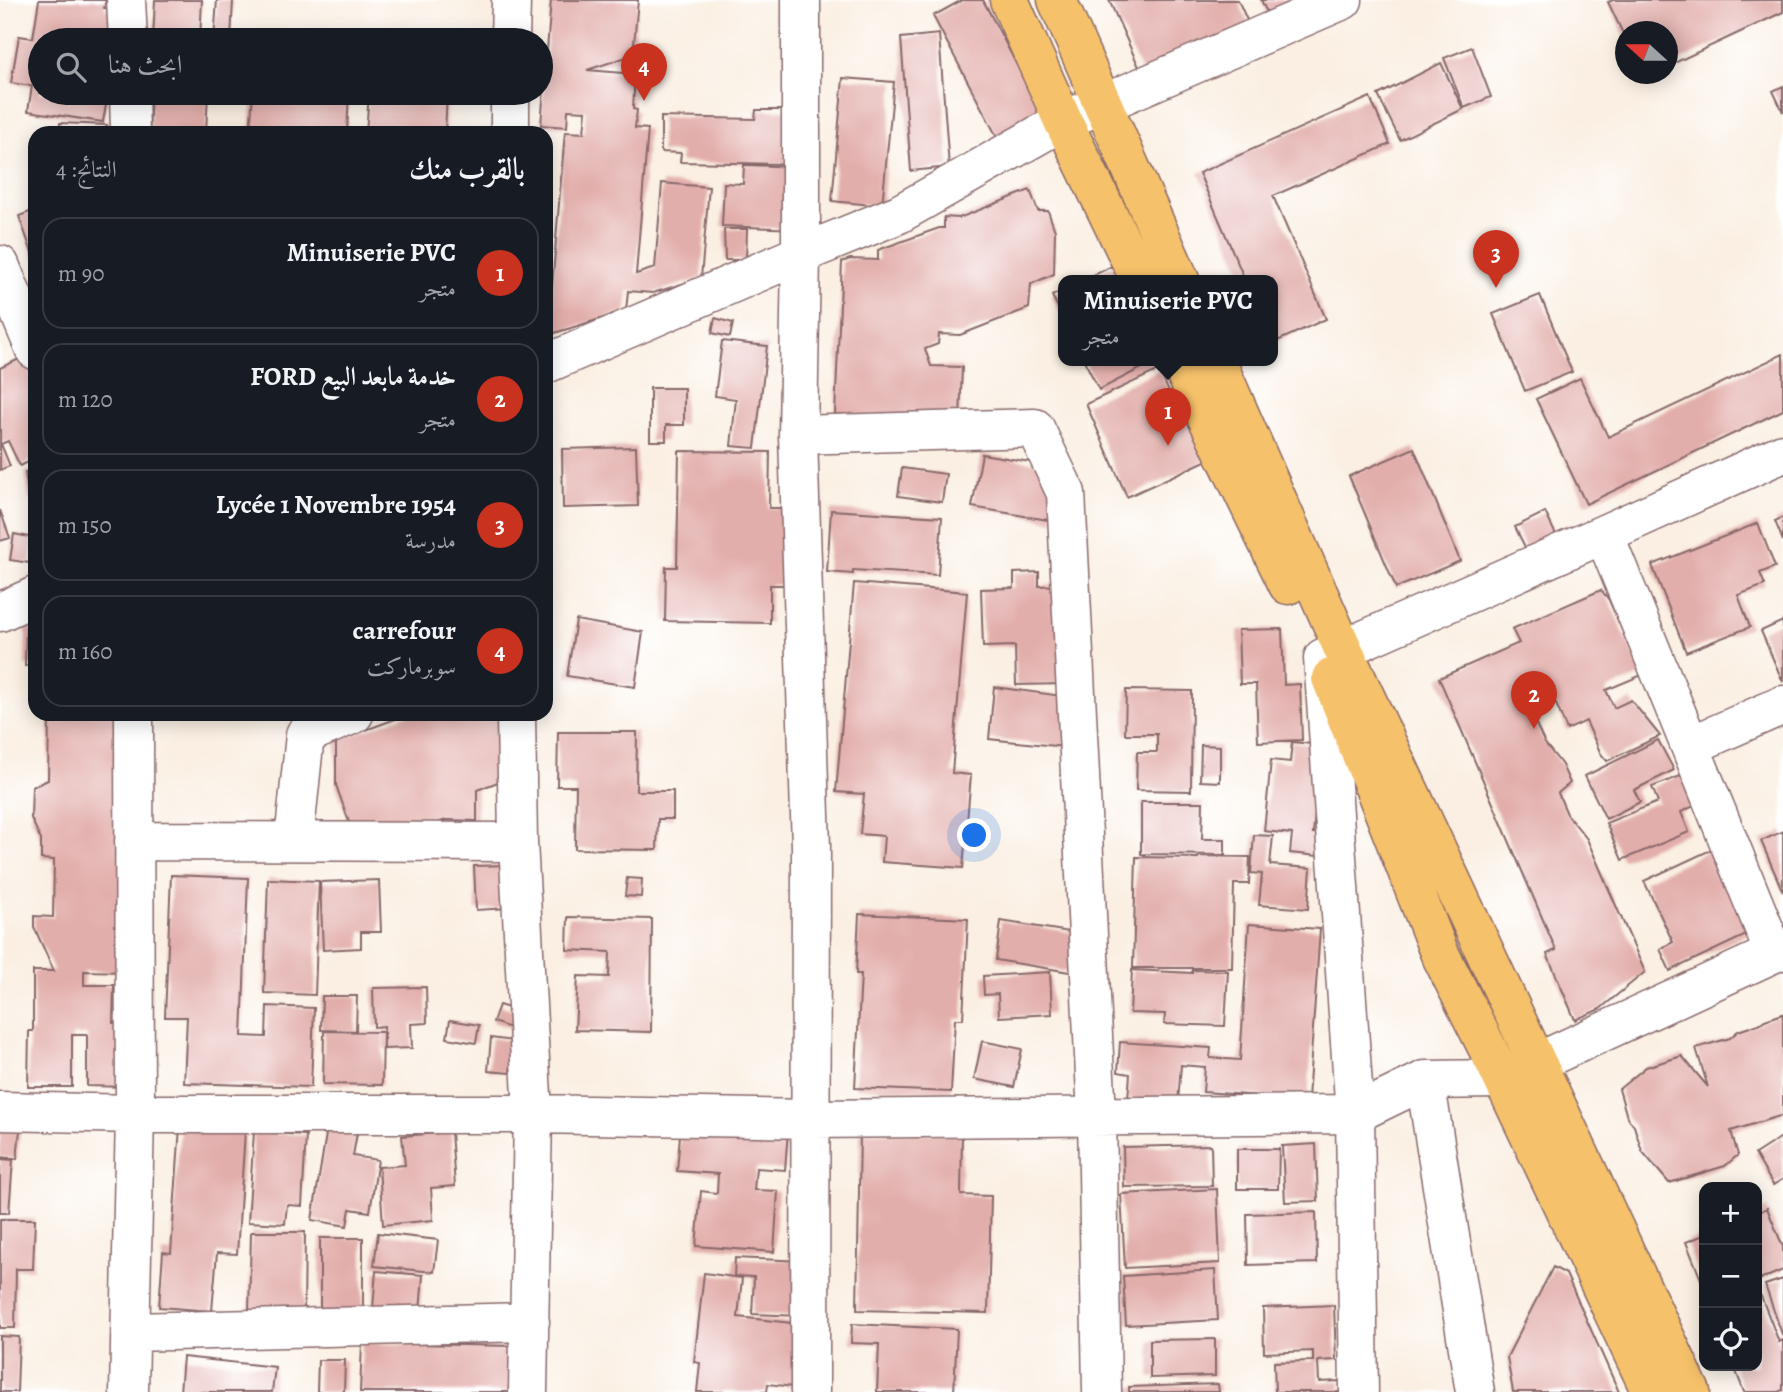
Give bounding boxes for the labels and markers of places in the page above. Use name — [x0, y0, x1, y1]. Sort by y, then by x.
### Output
pin: 4 — [621, 43, 667, 101]
pin: 3 — [1473, 230, 1519, 288]
pin: 1 — [1145, 388, 1191, 446]
pin: 2 — [1511, 671, 1557, 729]

